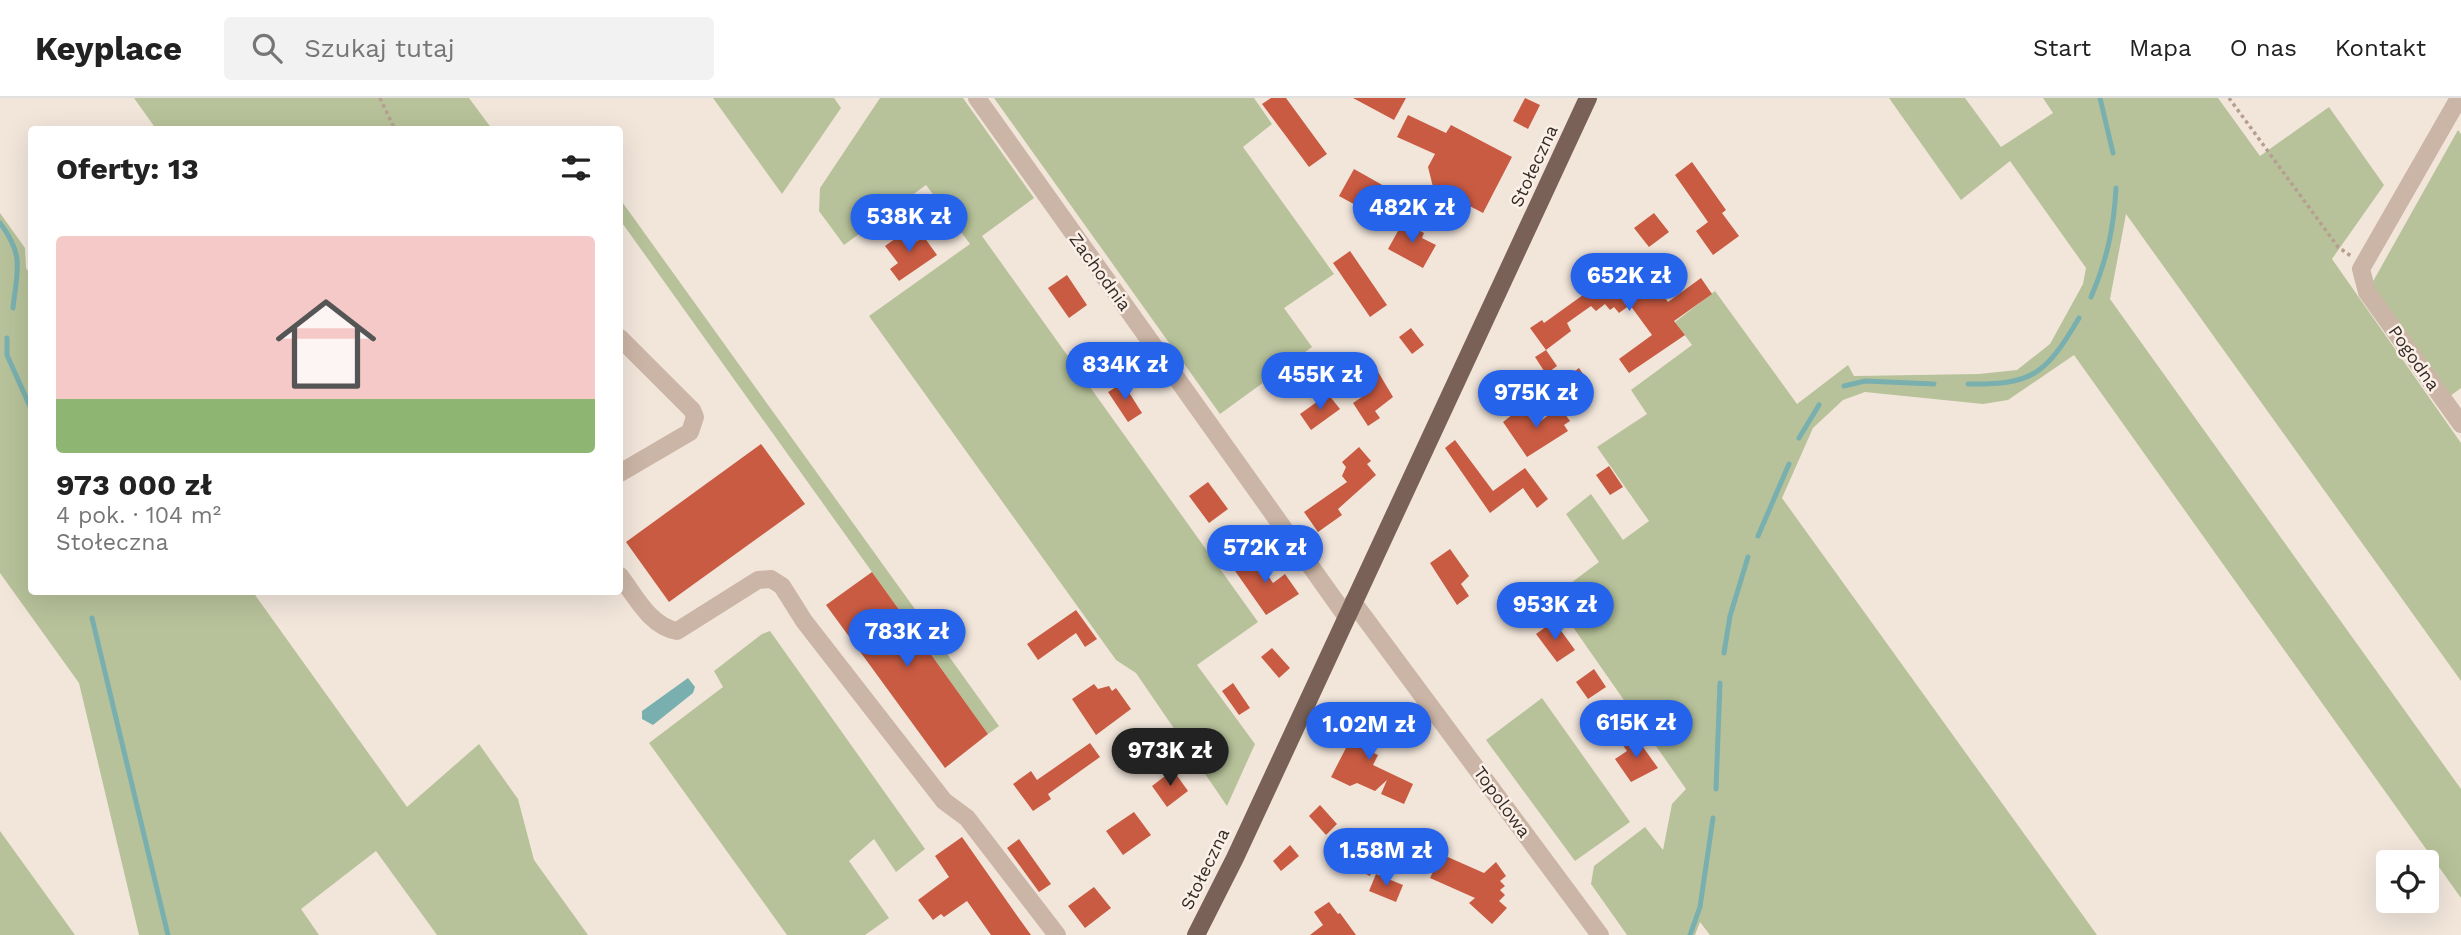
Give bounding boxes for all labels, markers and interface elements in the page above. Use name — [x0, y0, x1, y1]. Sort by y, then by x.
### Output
search box — [224, 17, 714, 80]
text: Keyplace — [35, 29, 182, 68]
icon: search — [248, 29, 286, 67]
text: Szukaj tutaj — [304, 33, 455, 63]
text: Start — [2033, 34, 2091, 62]
text: Mapa — [2129, 34, 2192, 62]
text: O nas — [2230, 34, 2297, 62]
text: Kontakt — [2335, 34, 2426, 62]
street label: Stołeczna — [1505, 121, 1562, 210]
icon: filters — [557, 149, 595, 187]
text: Oferty: 13 — [56, 151, 199, 186]
pin: 482K zł — [1347, 186, 1477, 245]
pin: 538K zł — [844, 194, 974, 254]
text: 482K zł — [1369, 194, 1455, 221]
text: 538K zł — [867, 203, 951, 230]
street label: Zachodnia — [1065, 229, 1136, 315]
pin: 652K zł — [1564, 254, 1694, 313]
text: 652K zł — [1587, 262, 1671, 289]
icon: home — [263, 281, 389, 407]
street label: Pogodna — [2384, 321, 2444, 394]
pin: 834K zł — [1060, 342, 1190, 402]
text: 834K zł — [1082, 351, 1168, 378]
pin: 455K zł — [1255, 352, 1385, 412]
text: 455K zł — [1277, 361, 1363, 388]
pin: 975K zł — [1471, 370, 1601, 430]
text: 975K zł — [1494, 379, 1578, 406]
text: 973 000 zł — [56, 467, 212, 502]
text: 4 pok. · 104 m² — [56, 502, 221, 529]
pin: 572K zł — [1200, 526, 1330, 585]
text: Stołeczna — [56, 529, 168, 556]
text: 572K zł — [1223, 534, 1307, 561]
pin: 953K zł — [1490, 582, 1620, 642]
text: 953K zł — [1513, 591, 1597, 618]
pin: 783K zł — [842, 610, 972, 669]
text: 783K zł — [865, 618, 949, 645]
pin: 615K zł — [1571, 700, 1701, 760]
pin: 1.02M zł — [1297, 702, 1441, 762]
text: 615K zł — [1596, 709, 1676, 736]
text: 1.02M zł — [1322, 711, 1416, 738]
pin: 973K zł — [1105, 728, 1235, 788]
text: 973K zł — [1128, 737, 1212, 764]
street label: Topolowa — [1470, 762, 1535, 841]
street label: Stołeczna — [1176, 825, 1233, 913]
pin: 1.58M zł — [1314, 828, 1458, 888]
text: 1.58M zł — [1340, 837, 1433, 864]
map controls — [2376, 850, 2439, 913]
button: locate — [2376, 850, 2439, 913]

